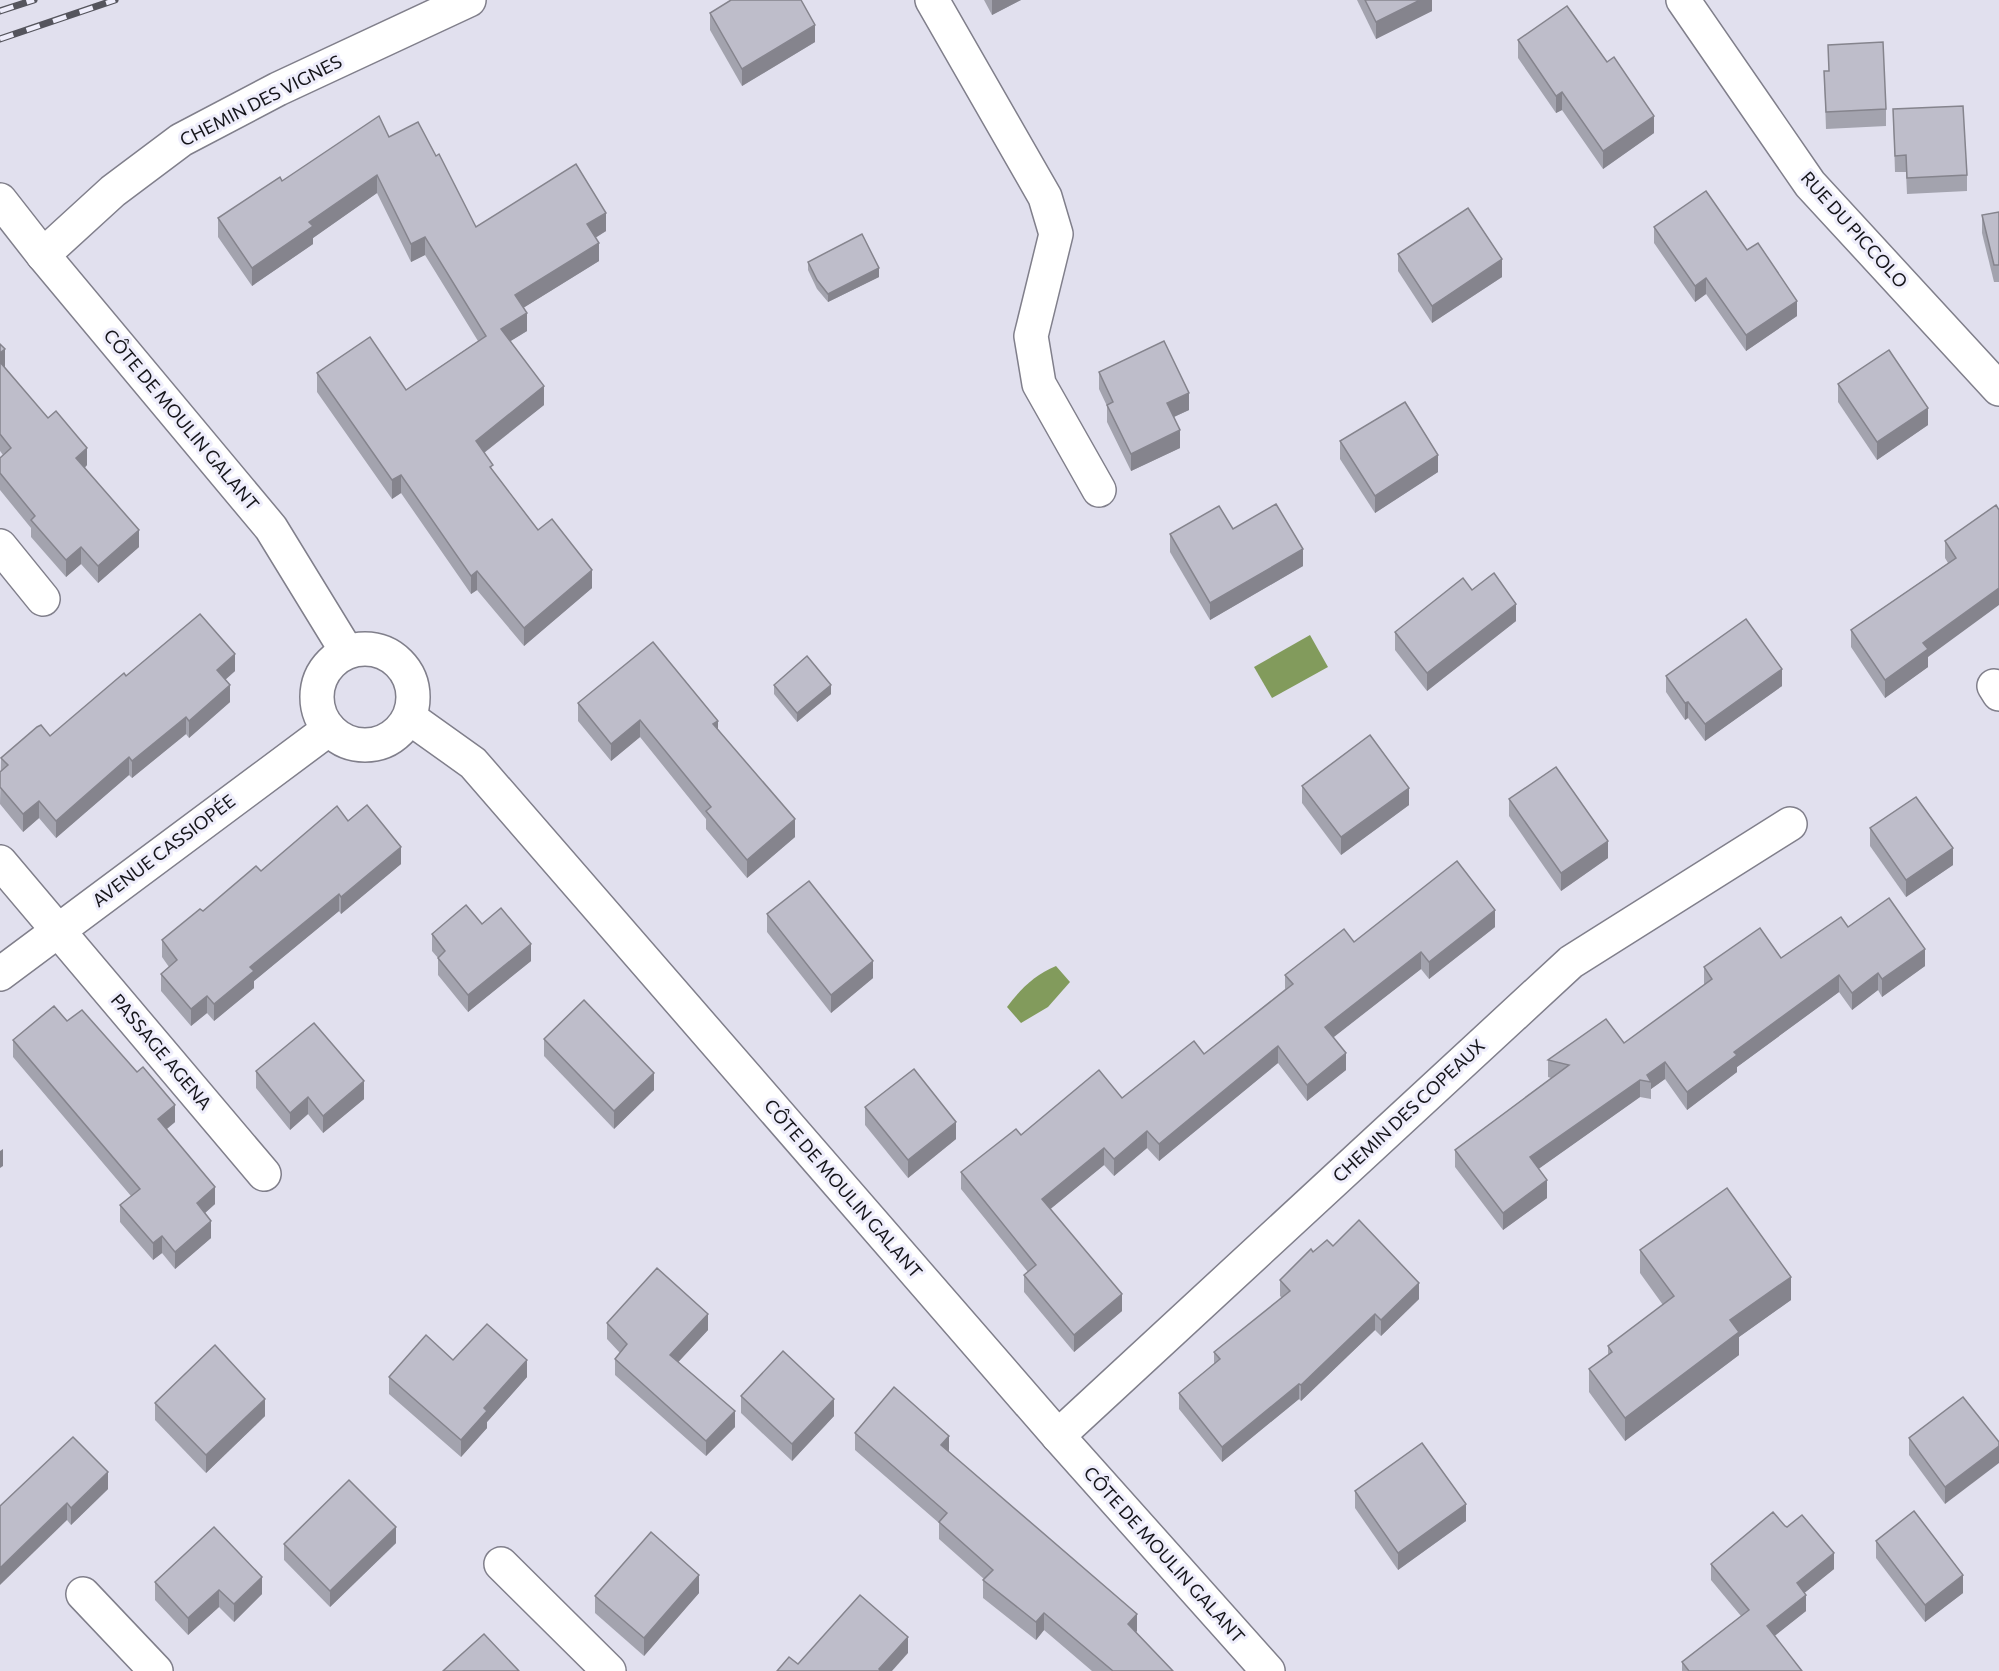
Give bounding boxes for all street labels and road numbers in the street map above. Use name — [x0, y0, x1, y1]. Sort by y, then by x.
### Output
street label: CHEMIN DES VIGNES — [176, 50, 345, 151]
street label: RUE DU PICCOLO — [1797, 167, 1913, 292]
street label: CÔTE DE MOULIN GALANT — [99, 324, 264, 515]
street label: AVENUE CASSIOPÉE — [88, 789, 239, 911]
street label: PASSAGE AGENA — [107, 989, 217, 1114]
street label: CHEMIN DES COPEAUX — [1328, 1034, 1489, 1187]
street label: CÔTE DE MOULIN GALANT — [760, 1094, 928, 1282]
street label: CÔTE DE MOULIN GALANT — [1080, 1461, 1250, 1647]

